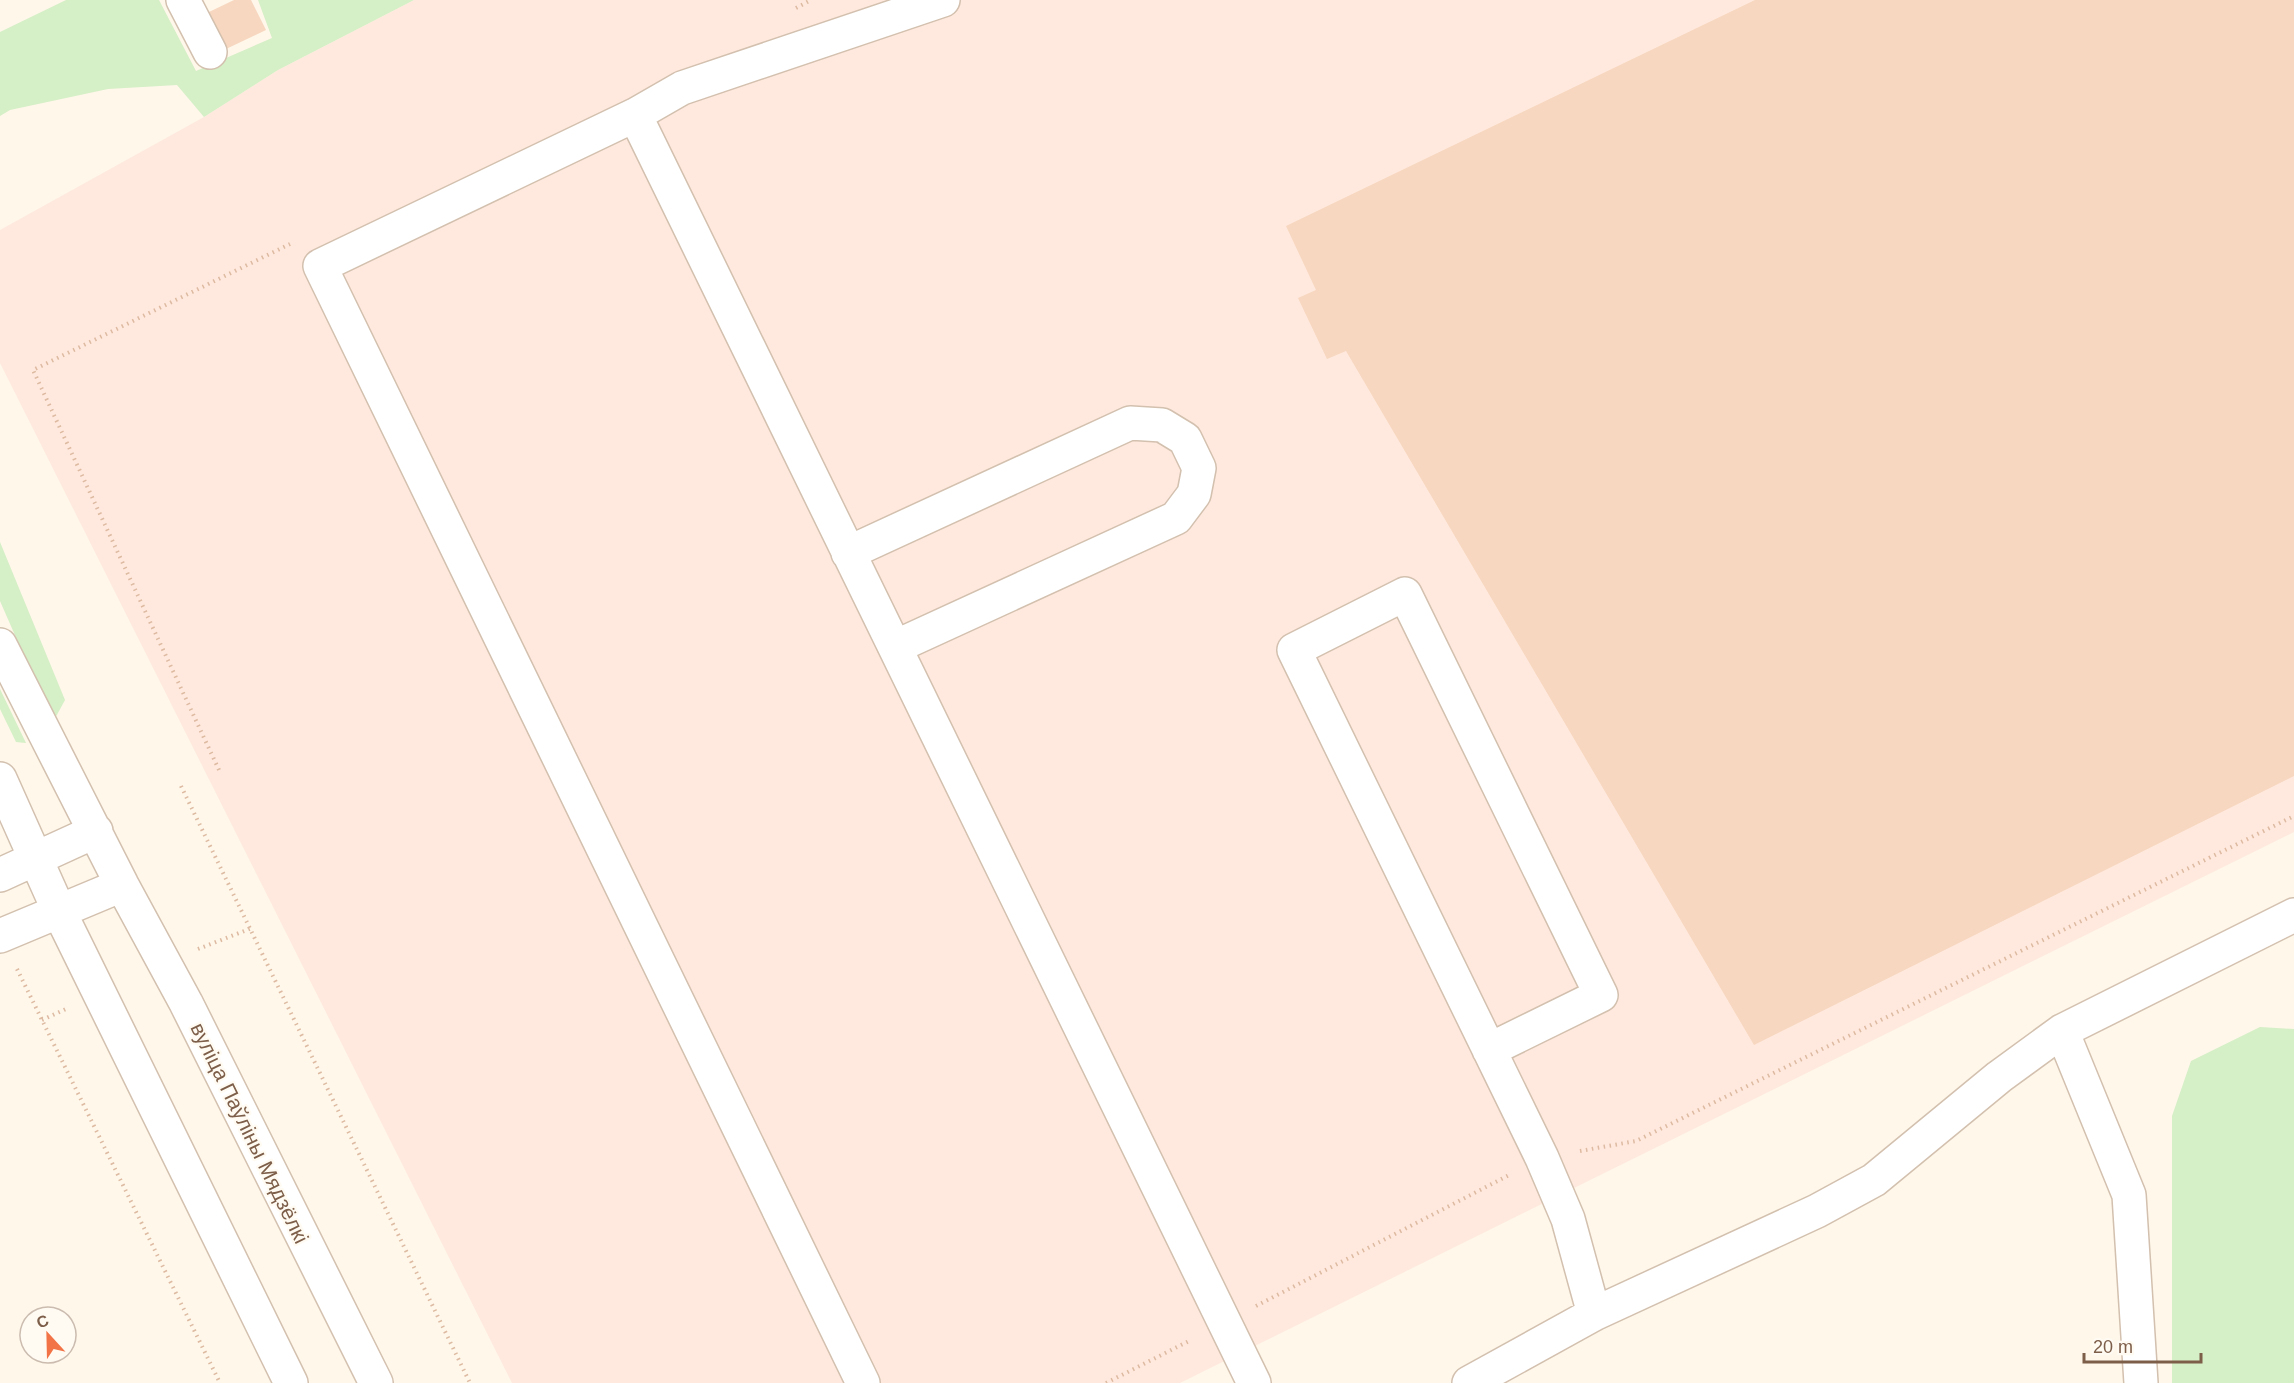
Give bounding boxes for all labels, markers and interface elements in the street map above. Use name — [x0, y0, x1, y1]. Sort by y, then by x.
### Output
street label: вуліца Паўліны Мядзёлкі — [187, 1019, 313, 1247]
north arrow — [18, 1305, 78, 1365]
text: С — [34, 1311, 52, 1332]
scale bar — [2084, 1326, 2201, 1364]
text: 20 m — [2093, 1337, 2133, 1357]

